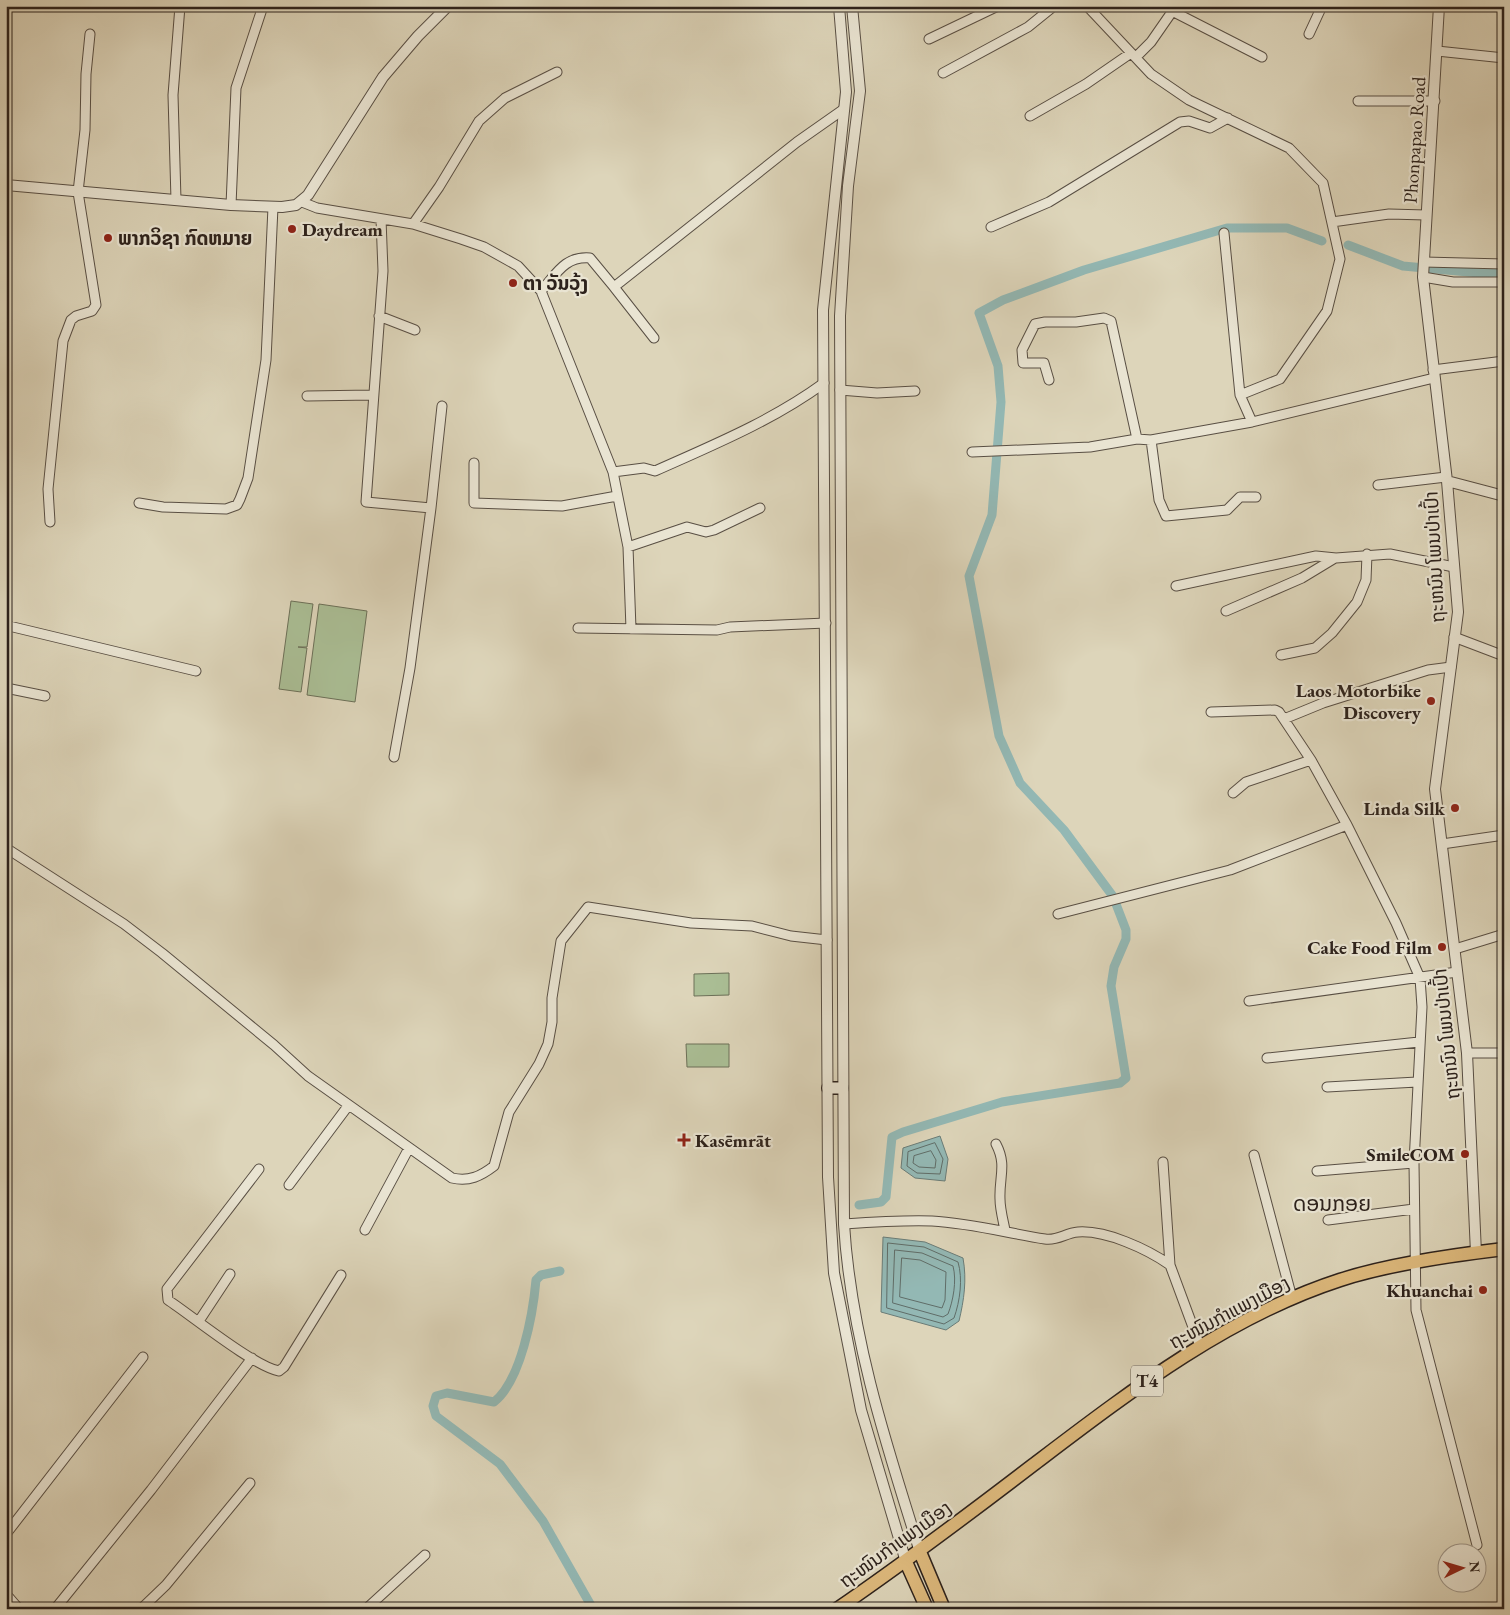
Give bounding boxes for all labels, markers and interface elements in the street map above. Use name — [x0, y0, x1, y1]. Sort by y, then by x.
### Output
street label: Phonpapao Road — [1398, 76, 1431, 204]
place label: Daydream — [302, 217, 384, 242]
marker: Daydream — [286, 223, 298, 235]
place label: ພາກວິຊາ ກົດຫມາຍ — [118, 226, 252, 251]
marker: ພາກວິຊາ ກົດຫມາຍ — [102, 232, 114, 244]
place label: ຕາ ວັນວຸ້ງ — [523, 271, 588, 296]
marker: ຕາ ວັນວຸ້ງ — [507, 277, 519, 289]
street label: ຖະຫນົນ ໂພນປ່າເປົ້າ — [1417, 491, 1450, 623]
place label: Laos Motorbike Discovery — [1296, 678, 1422, 725]
marker: Laos Motorbike Discovery — [1425, 695, 1437, 707]
place label: Linda Silk — [1363, 796, 1446, 821]
marker: Linda Silk — [1449, 802, 1461, 814]
place label: Cake Food Film — [1307, 935, 1433, 960]
marker: Cake Food Film — [1436, 941, 1448, 953]
street label: ຖະຫນົນ ໂພນປ່າເປົ້າ — [1425, 967, 1466, 1101]
place label: Kasēmrāt — [695, 1128, 771, 1153]
marker: Kasēmrāt — [677, 1133, 691, 1147]
place label: SmileCOM — [1366, 1142, 1455, 1167]
marker: SmileCOM — [1459, 1148, 1471, 1160]
district label: ດອນກອຍ — [1293, 1190, 1371, 1217]
street label: ຖະໜົນກຳແພງເມືອງ — [1165, 1270, 1294, 1355]
place label: Khuanchai — [1386, 1278, 1473, 1303]
marker: Khuanchai — [1477, 1284, 1489, 1296]
road number: T4 — [1131, 1365, 1163, 1396]
street label: ຖະໜົນກຳແພງເມືອງ — [834, 1495, 957, 1594]
north arrow — [1438, 1542, 1488, 1592]
text: N — [1465, 1560, 1484, 1574]

